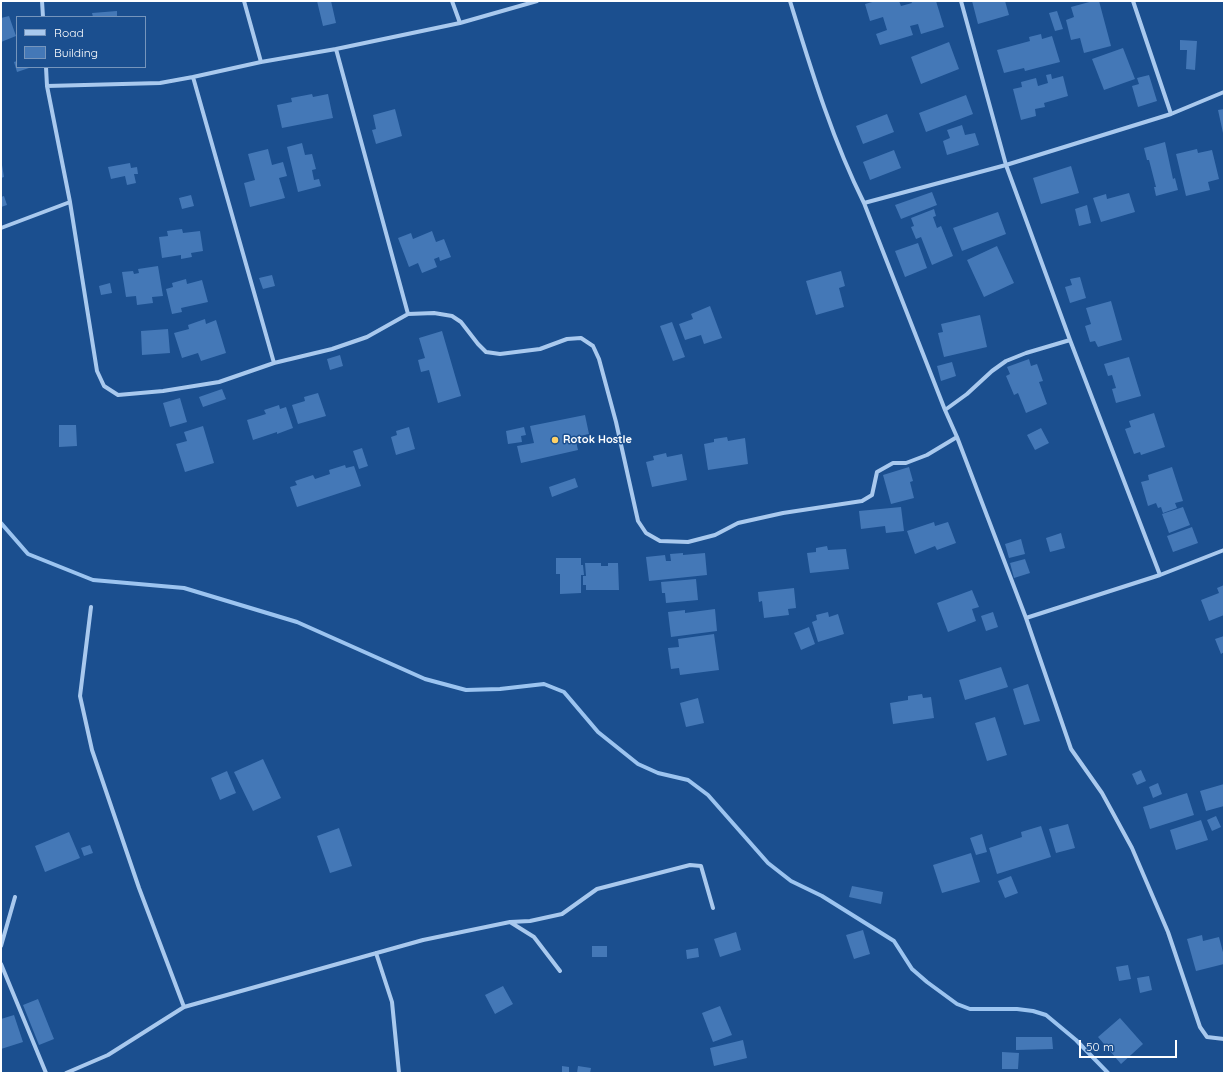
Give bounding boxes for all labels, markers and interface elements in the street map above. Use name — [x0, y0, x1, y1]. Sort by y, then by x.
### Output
legend — [16, 16, 146, 68]
text: Road — [54, 25, 84, 40]
text: Building — [54, 45, 98, 60]
place label: Rotok Hostle — [563, 433, 632, 447]
marker: Rotok Hostle — [550, 435, 560, 445]
scale bar — [1081, 1032, 1179, 1058]
text: 50 m — [1086, 1039, 1114, 1054]

